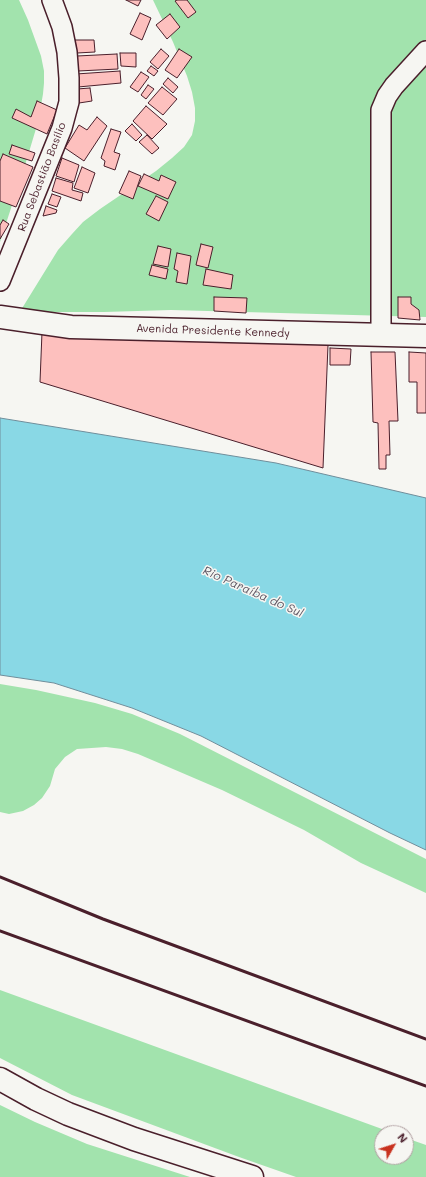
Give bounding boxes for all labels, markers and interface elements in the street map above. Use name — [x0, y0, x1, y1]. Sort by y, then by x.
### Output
street label: Rua Sebastião Basílio — [15, 121, 69, 233]
street label: Avenida Presidente Kennedy — [136, 322, 290, 340]
water label: Rio Paraíba do Sul — [201, 563, 305, 621]
north arrow — [374, 1125, 414, 1165]
text: N — [394, 1130, 411, 1146]

